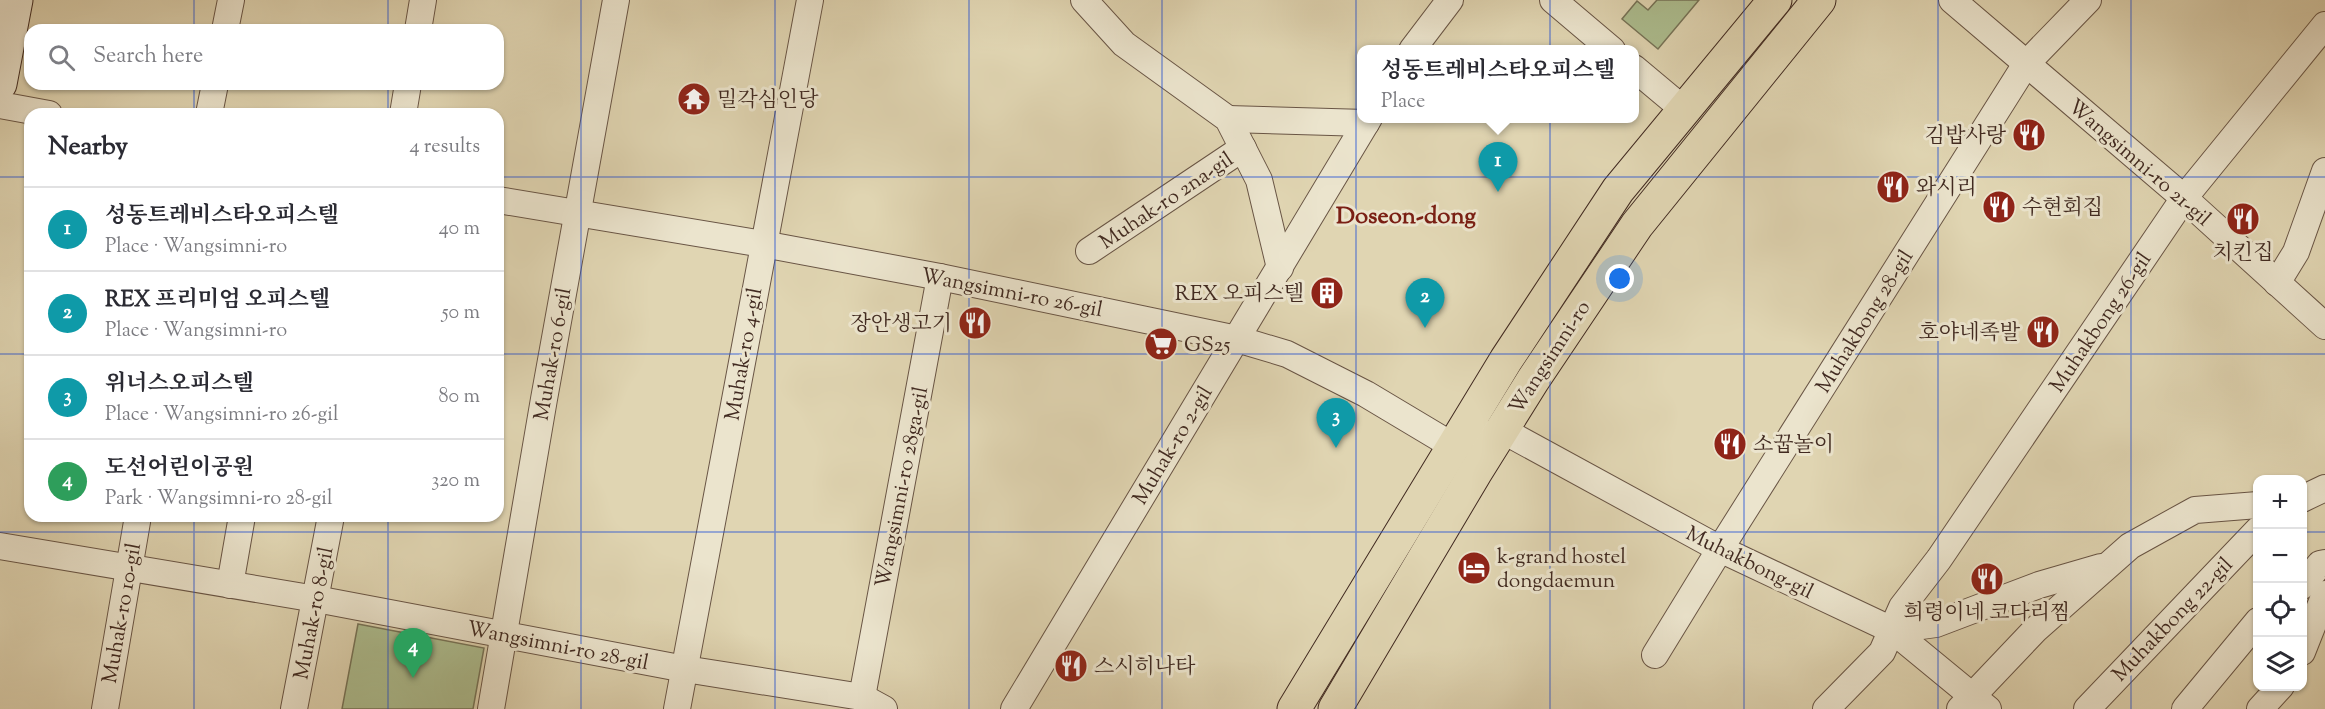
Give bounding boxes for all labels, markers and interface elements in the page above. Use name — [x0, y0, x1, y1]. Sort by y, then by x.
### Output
search box — [24, 24, 504, 90]
icon: search — [45, 41, 78, 74]
text: Search here — [93, 41, 203, 73]
popup — [1357, 45, 1639, 123]
text: 성동트레비스타오피스텔 — [1381, 56, 1615, 88]
temple icon: 밀각심인당 — [676, 81, 712, 117]
place label: 밀각심인당 — [717, 86, 819, 116]
text: Place — [1381, 88, 1425, 117]
street label: Wangsimni-ro 21-gil — [2061, 93, 2217, 234]
restaurant icon: 김밥사랑 — [2011, 117, 2047, 153]
place label: 김밥사랑 — [1925, 122, 2007, 152]
text: Nearby — [48, 129, 128, 166]
text: 4 results — [409, 133, 480, 162]
pin: 1 — [1478, 142, 1518, 192]
street label: Muhak-ro 2na-gil — [1094, 146, 1240, 258]
restaurant icon: 와시리 — [1875, 169, 1911, 205]
place label: 와시리 — [1916, 174, 1977, 204]
restaurant icon: 수현회집 — [1981, 189, 2017, 225]
place label: 수현회집 — [2022, 194, 2103, 224]
district label: Doseon-dong — [1336, 200, 1476, 234]
text: 성동트레비스타오피스텔 — [105, 201, 339, 233]
restaurant icon: 치킨집 — [2225, 201, 2261, 237]
text: 1 — [64, 215, 71, 244]
text: 40 m — [439, 215, 480, 244]
text: Place · Wangsimni-ro — [105, 233, 287, 262]
place label: 치킨집 — [2213, 239, 2273, 269]
street label: Muhakbong 28-gil — [1810, 245, 1922, 399]
street label: Muhakbong 26-gil — [2043, 247, 2160, 399]
street label: Wangsimni-ro 26-gil — [918, 262, 1105, 326]
your location — [1605, 264, 1634, 293]
building icon: REX 오피스텔 — [1309, 275, 1345, 311]
pin: 2 — [1406, 278, 1444, 328]
place label: REX 오피스텔 — [1175, 280, 1304, 310]
text: REX 프리미엄 오피스텔 — [105, 285, 330, 317]
street label: Muhak-ro 6-gil — [527, 285, 580, 423]
street label: Muhak-ro 4-gil — [719, 285, 771, 423]
street label: Wangsimni-ro — [1503, 295, 1599, 421]
text: 2 — [63, 299, 72, 328]
text: 50 m — [442, 299, 480, 328]
restaurant icon: 장안생고기 — [957, 305, 993, 341]
place label: 장안생고기 — [851, 310, 952, 340]
restaurant icon: 호야네족발 — [2025, 314, 2061, 350]
text: Place · Wangsimni-ro — [105, 317, 287, 346]
place label: 호야네족발 — [1919, 319, 2021, 349]
supermarket icon: GS25 — [1143, 326, 1179, 362]
place label: GS25 — [1184, 331, 1231, 361]
text: 위너스오피스텔 — [105, 369, 254, 401]
street label: Muhak-ro 2-gil — [1126, 381, 1221, 511]
text: 3 — [63, 383, 72, 412]
text: 80 m — [439, 383, 480, 412]
street label: Wangsimni-ro 28ga-gil — [869, 384, 937, 590]
pin: 3 — [1316, 398, 1356, 448]
text: Place · Wangsimni-ro 26-gil — [105, 401, 338, 430]
restaurant icon: 소꿉놀이 — [1712, 426, 1748, 462]
place label: 소꿉놀이 — [1753, 431, 1834, 461]
text: 도선어린이공원 — [105, 453, 254, 485]
text: 4 — [62, 467, 73, 496]
text: 320 m — [431, 467, 480, 496]
map controls — [2253, 475, 2307, 691]
button: + — [2253, 475, 2307, 529]
text: Park · Wangsimni-ro 28-gil — [105, 485, 333, 514]
street label: Muhakbong-gil — [1680, 520, 1818, 608]
button: − — [2253, 529, 2307, 583]
street label: Muhak-ro 10-gil — [96, 541, 150, 686]
place label: k-grand hostel dongdaemun — [1497, 543, 1626, 597]
street label: Muhak-ro 8-gil — [287, 544, 343, 682]
hotel icon: k-grand hostel dongdaemun — [1456, 550, 1492, 586]
street label: Muhakbong 22-gil — [2106, 551, 2241, 689]
restaurant icon: 희령이네 코다리찜 — [1969, 561, 2005, 597]
button: locate — [2253, 583, 2307, 637]
place label: 희령이네 코다리찜 — [1904, 599, 2070, 629]
street label: Wangsimni-ro 28-gil — [464, 615, 651, 679]
pin: 4 — [394, 628, 432, 678]
button: layers — [2253, 637, 2307, 691]
restaurant icon: 스시히나타 — [1053, 648, 1089, 684]
place label: 스시히나타 — [1094, 653, 1196, 683]

